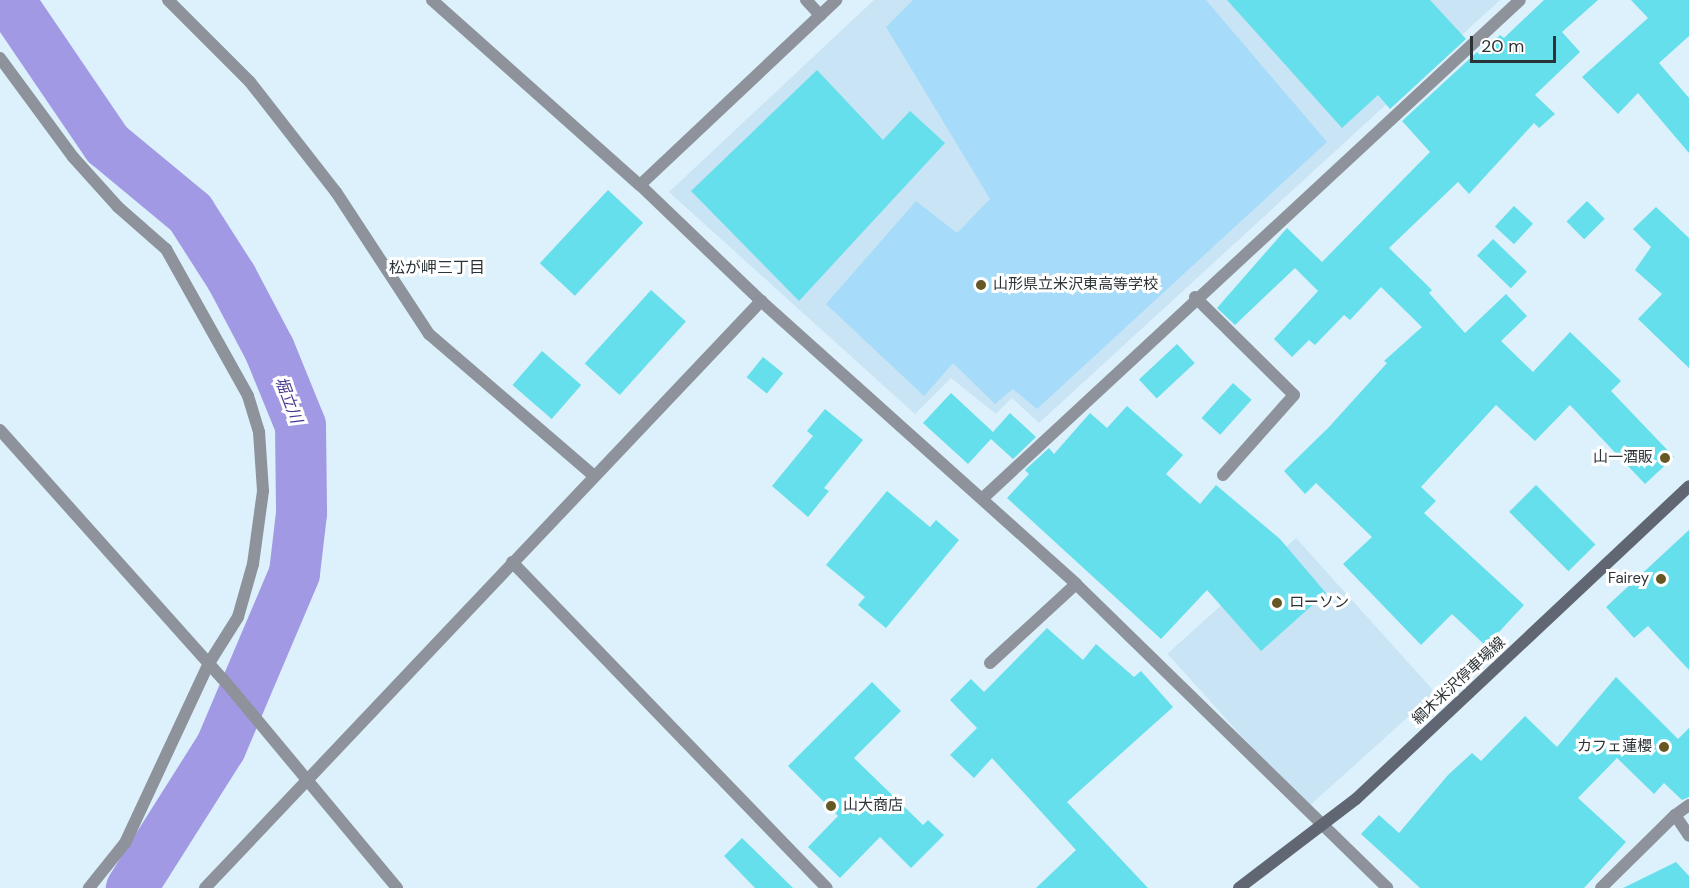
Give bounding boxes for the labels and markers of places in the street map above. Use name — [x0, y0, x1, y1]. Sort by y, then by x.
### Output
place label: 山形県立米沢東高等学校 — [993, 276, 1158, 294]
marker: 山形県立米沢東高等学校 — [974, 278, 988, 292]
place label: 山一酒販 — [1593, 449, 1653, 467]
marker: 山一酒販 — [1658, 451, 1672, 465]
place label: Fairey — [1608, 570, 1649, 588]
marker: Fairey — [1654, 572, 1668, 586]
place label: ローソン — [1289, 594, 1349, 612]
marker: ローソン — [1270, 596, 1284, 610]
place label: カフェ蓮櫻 — [1577, 738, 1652, 756]
marker: カフェ蓮櫻 — [1657, 740, 1671, 754]
place label: 山大商店 — [843, 797, 903, 815]
marker: 山大商店 — [824, 799, 838, 813]

